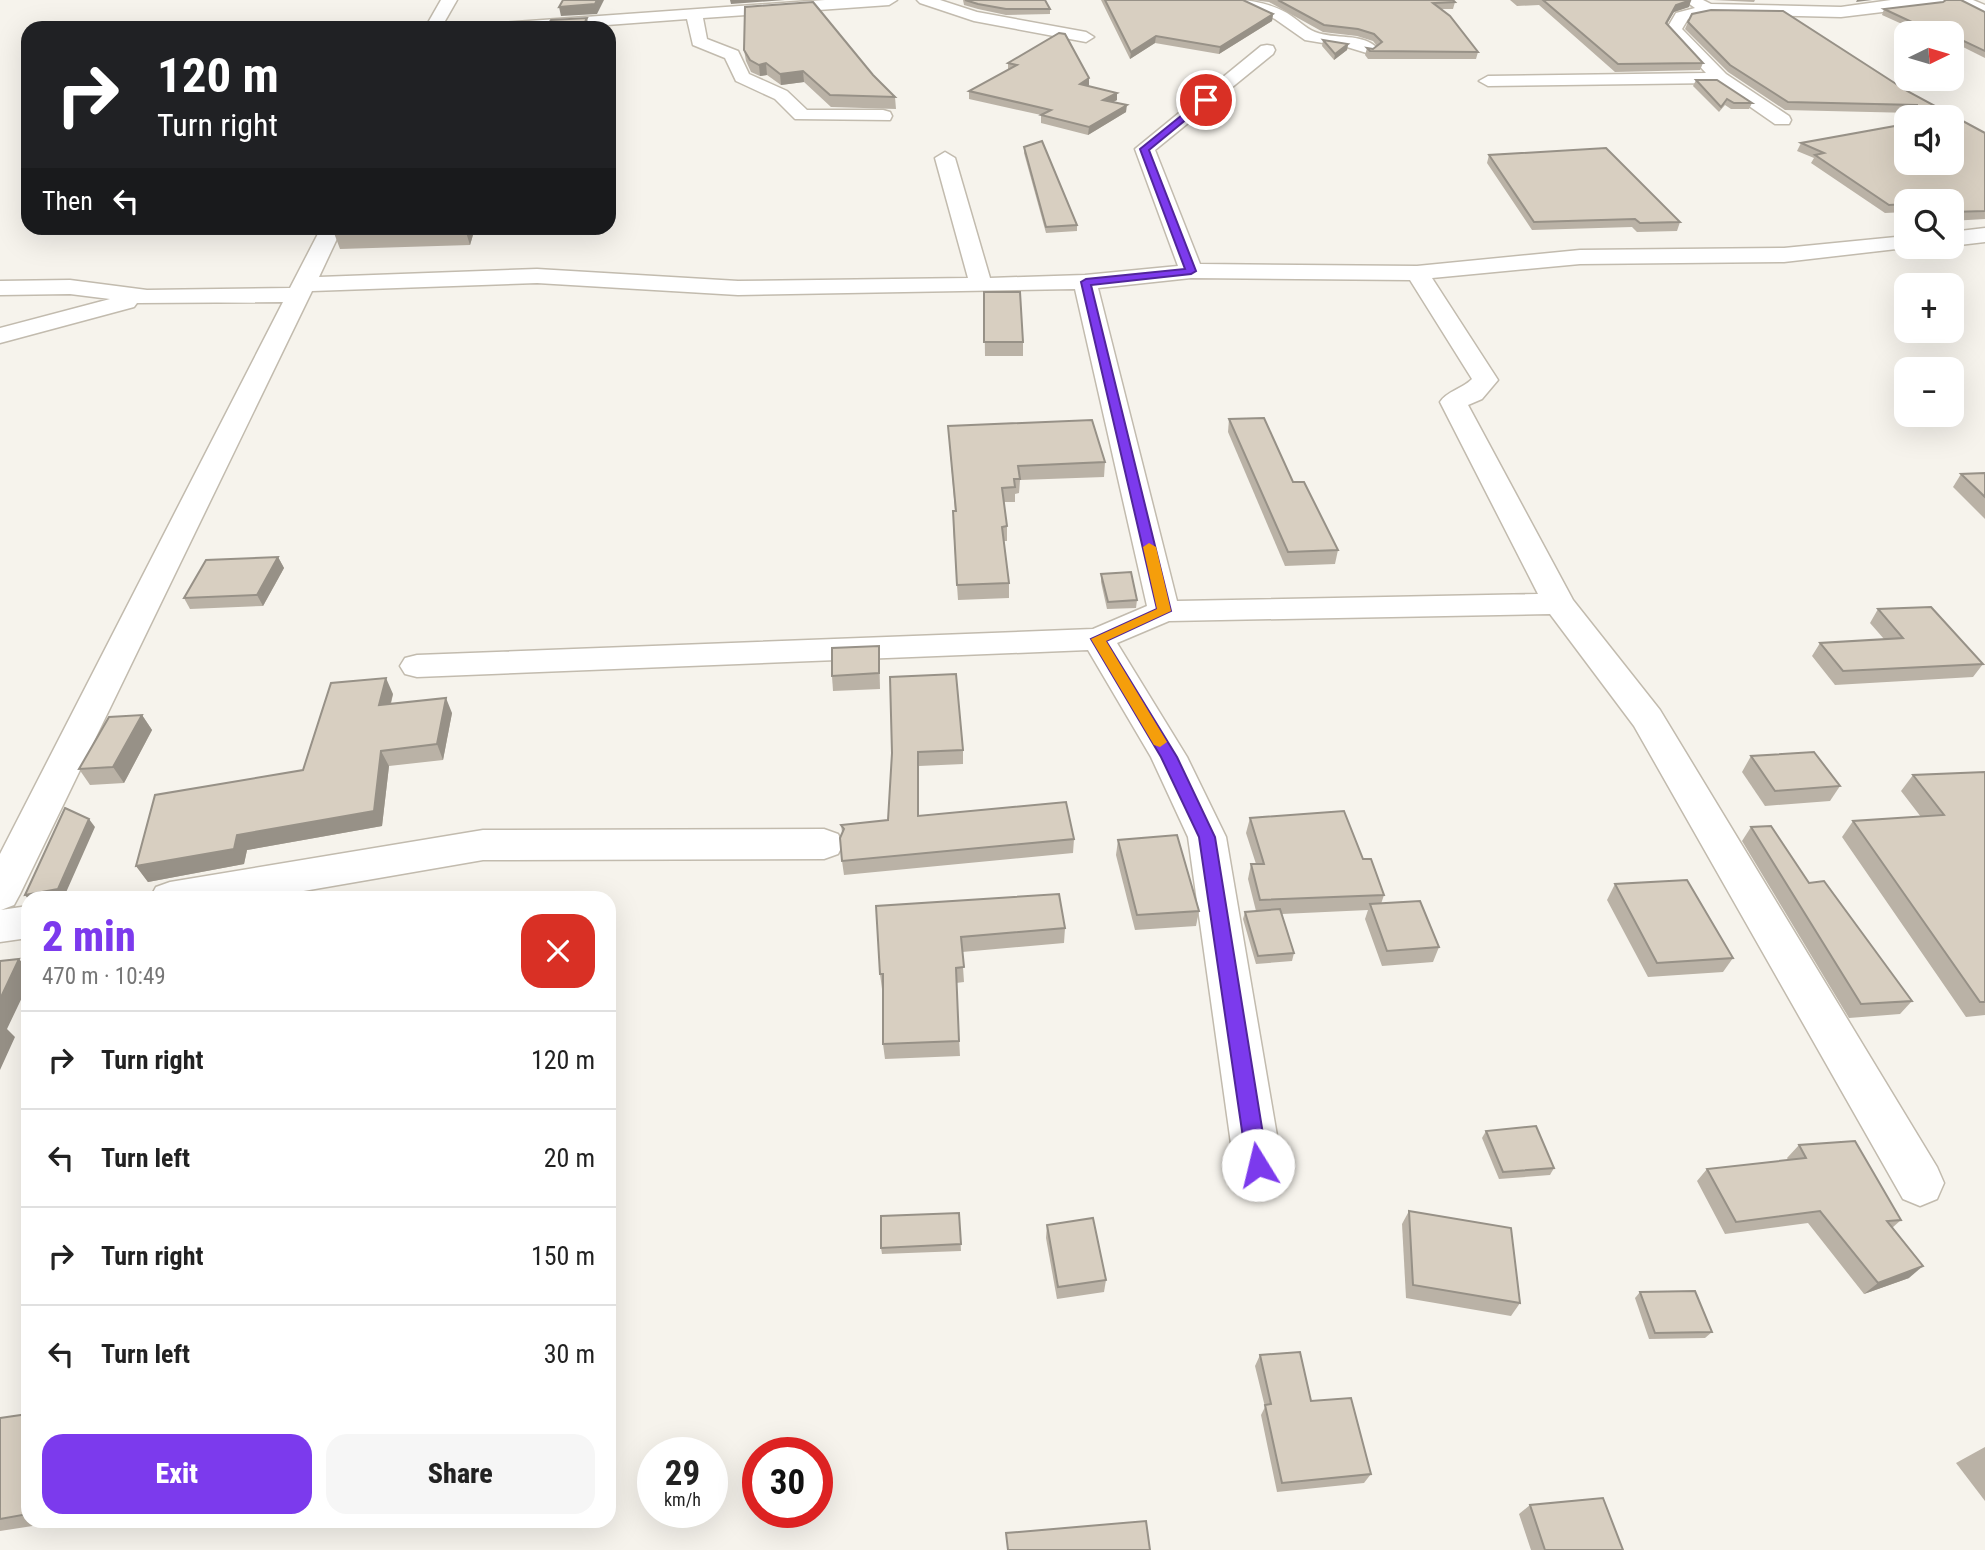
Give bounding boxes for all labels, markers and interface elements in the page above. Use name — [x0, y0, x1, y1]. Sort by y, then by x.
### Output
north arrow — [1894, 21, 1964, 91]
map controls — [1894, 21, 1964, 427]
text: 120 m — [157, 47, 279, 104]
icon: right — [42, 49, 133, 140]
pin — [1176, 70, 1236, 130]
icon: arrive — [1187, 81, 1225, 119]
button: sound — [1894, 105, 1964, 175]
text: Turn right — [157, 106, 278, 144]
icon: left — [107, 182, 145, 220]
text: Then — [42, 186, 93, 216]
button: search — [1894, 189, 1964, 259]
button: + — [1894, 273, 1964, 343]
button: − — [1894, 357, 1964, 427]
text: 2 min — [42, 912, 136, 961]
button: close — [521, 914, 595, 988]
text: 470 m · 10:49 — [42, 963, 166, 990]
icon: right — [42, 1041, 80, 1079]
text: Turn right — [101, 1045, 203, 1075]
text: 120 m — [531, 1045, 595, 1075]
position arrow — [1221, 1128, 1295, 1202]
icon: left — [42, 1139, 80, 1177]
text: Turn left — [101, 1143, 190, 1173]
text: 20 m — [544, 1143, 595, 1173]
icon: right — [42, 1237, 80, 1275]
text: Turn right — [101, 1241, 203, 1271]
text: 150 m — [531, 1241, 595, 1271]
icon: left — [42, 1335, 80, 1373]
text: Turn left — [101, 1339, 190, 1369]
text: 30 m — [544, 1339, 595, 1369]
button: Exit — [42, 1434, 312, 1514]
button: Share — [326, 1434, 595, 1514]
speed limit sign: 30 — [742, 1437, 833, 1528]
text: 29 — [665, 1453, 700, 1494]
text: km/h — [664, 1489, 701, 1510]

